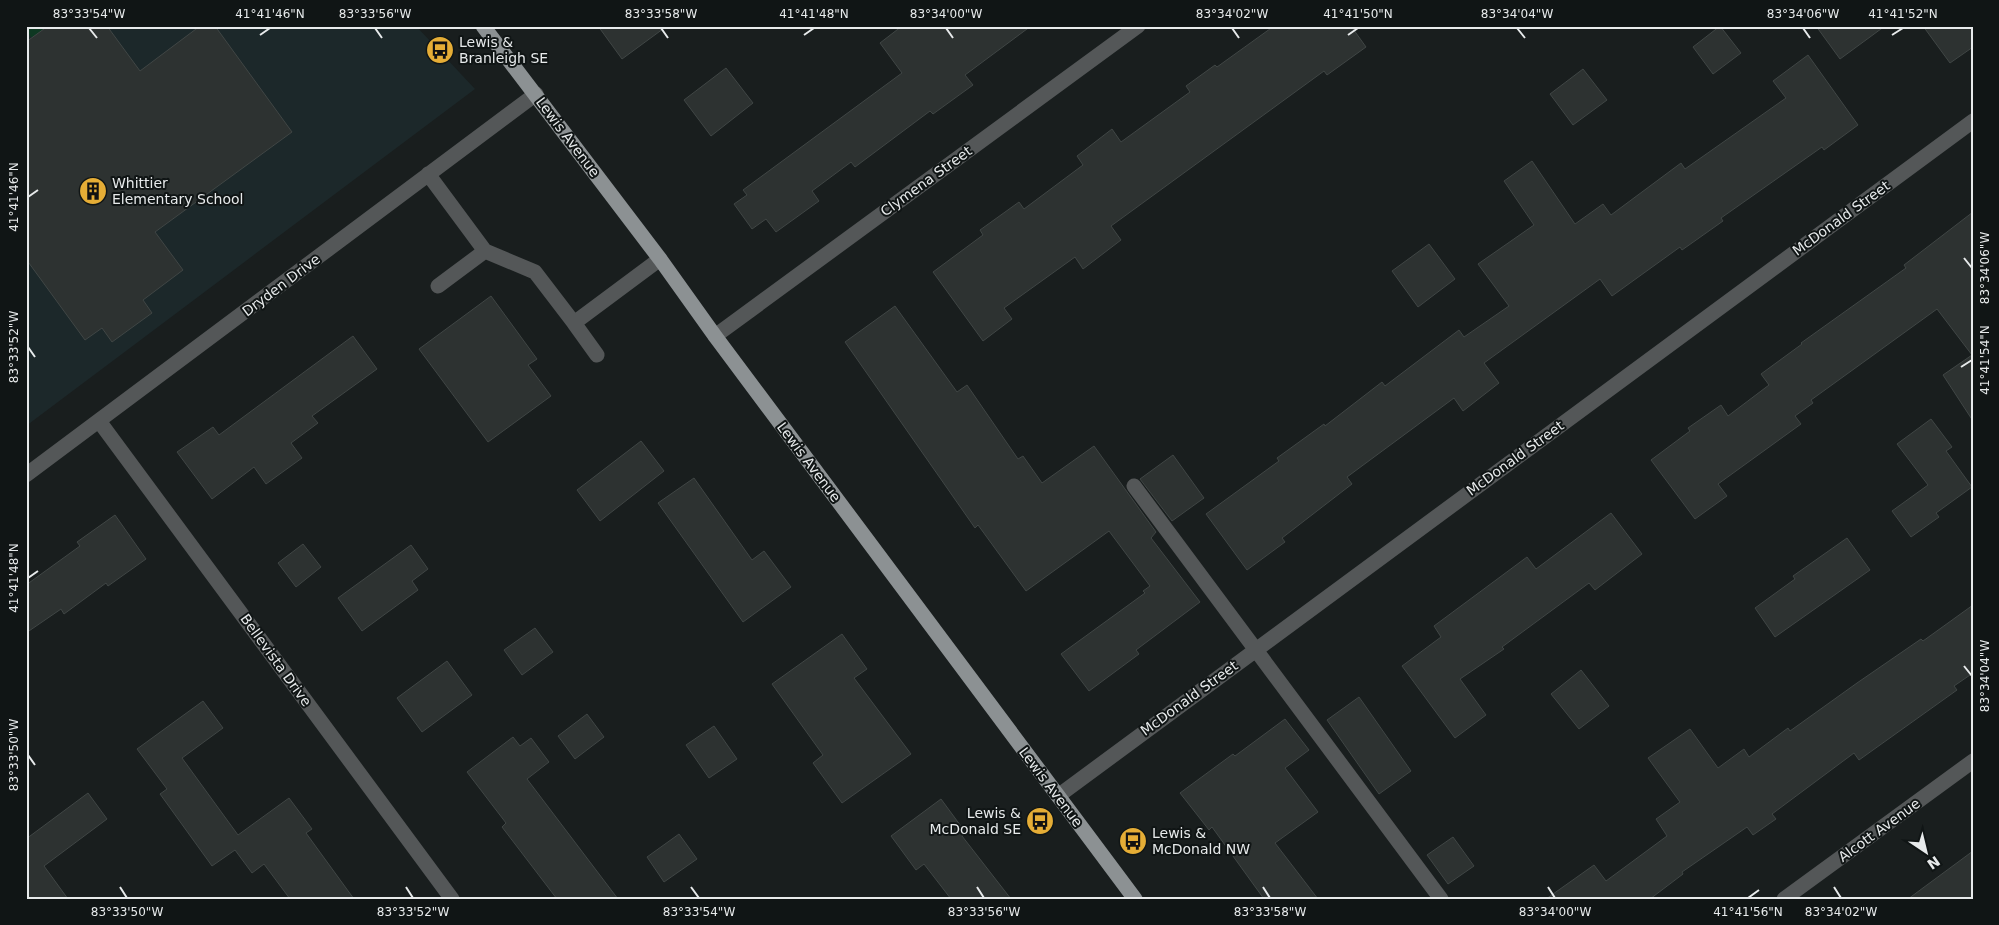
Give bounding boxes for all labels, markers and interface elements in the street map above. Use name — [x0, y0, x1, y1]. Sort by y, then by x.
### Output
text: 83°33'54"W — [53, 7, 125, 21]
text: 41°41'46"N — [235, 7, 305, 21]
text: 83°33'56"W — [339, 7, 411, 21]
text: 83°33'58"W — [625, 7, 697, 21]
text: 41°41'48"N — [779, 7, 849, 21]
text: 83°34'00"W — [910, 7, 982, 21]
text: 83°34'02"W — [1196, 7, 1268, 21]
text: 41°41'50"N — [1323, 7, 1393, 21]
text: 83°34'04"W — [1481, 7, 1553, 21]
text: 83°34'06"W — [1767, 7, 1839, 21]
text: 41°41'52"N — [1868, 7, 1938, 21]
place label: Lewis & Branleigh SE — [459, 34, 548, 66]
bus stop icon: Lewis & Branleigh SE — [425, 35, 455, 65]
street label: Lewis Avenue — [533, 94, 603, 180]
street label: Clymena Street — [877, 142, 975, 219]
text: 41°41'46"N — [7, 162, 21, 232]
place label: Whittier Elementary School — [112, 175, 244, 207]
building icon: Whittier Elementary School — [78, 176, 108, 206]
street label: McDonald Street — [1789, 177, 1893, 259]
text: 83°34'06"W — [1978, 232, 1992, 304]
street label: Dryden Drive — [239, 251, 323, 319]
text: 83°33'52"W — [7, 311, 21, 383]
text: 41°41'54"N — [1978, 325, 1992, 395]
street label: McDonald Street — [1463, 417, 1567, 499]
street label: Lewis Avenue — [774, 419, 844, 505]
text: 41°41'48"N — [7, 543, 21, 613]
street label: Bellevista Drive — [237, 611, 315, 709]
text: 83°34'04"W — [1978, 640, 1992, 712]
street label: McDonald Street — [1137, 657, 1241, 739]
text: 83°33'50"W — [7, 719, 21, 791]
street label: Lewis Avenue — [1016, 744, 1086, 830]
street label: Alcott Avenue — [1835, 795, 1923, 865]
place label: Lewis & McDonald SE — [929, 805, 1021, 837]
bus stop icon: Lewis & McDonald SE — [1025, 806, 1055, 836]
place label: Lewis & McDonald NW — [1152, 825, 1250, 857]
bus stop icon: Lewis & McDonald NW — [1118, 826, 1148, 856]
north arrow — [1902, 828, 1952, 878]
text: N — [1924, 853, 1943, 873]
text: 83°33'50"W — [91, 905, 163, 919]
text: 83°33'52"W — [377, 905, 449, 919]
text: 83°33'54"W — [663, 905, 735, 919]
text: 83°33'56"W — [948, 905, 1020, 919]
text: 83°33'58"W — [1234, 905, 1306, 919]
text: 83°34'00"W — [1519, 905, 1591, 919]
text: 41°41'56"N — [1713, 905, 1783, 919]
text: 83°34'02"W — [1805, 905, 1877, 919]

